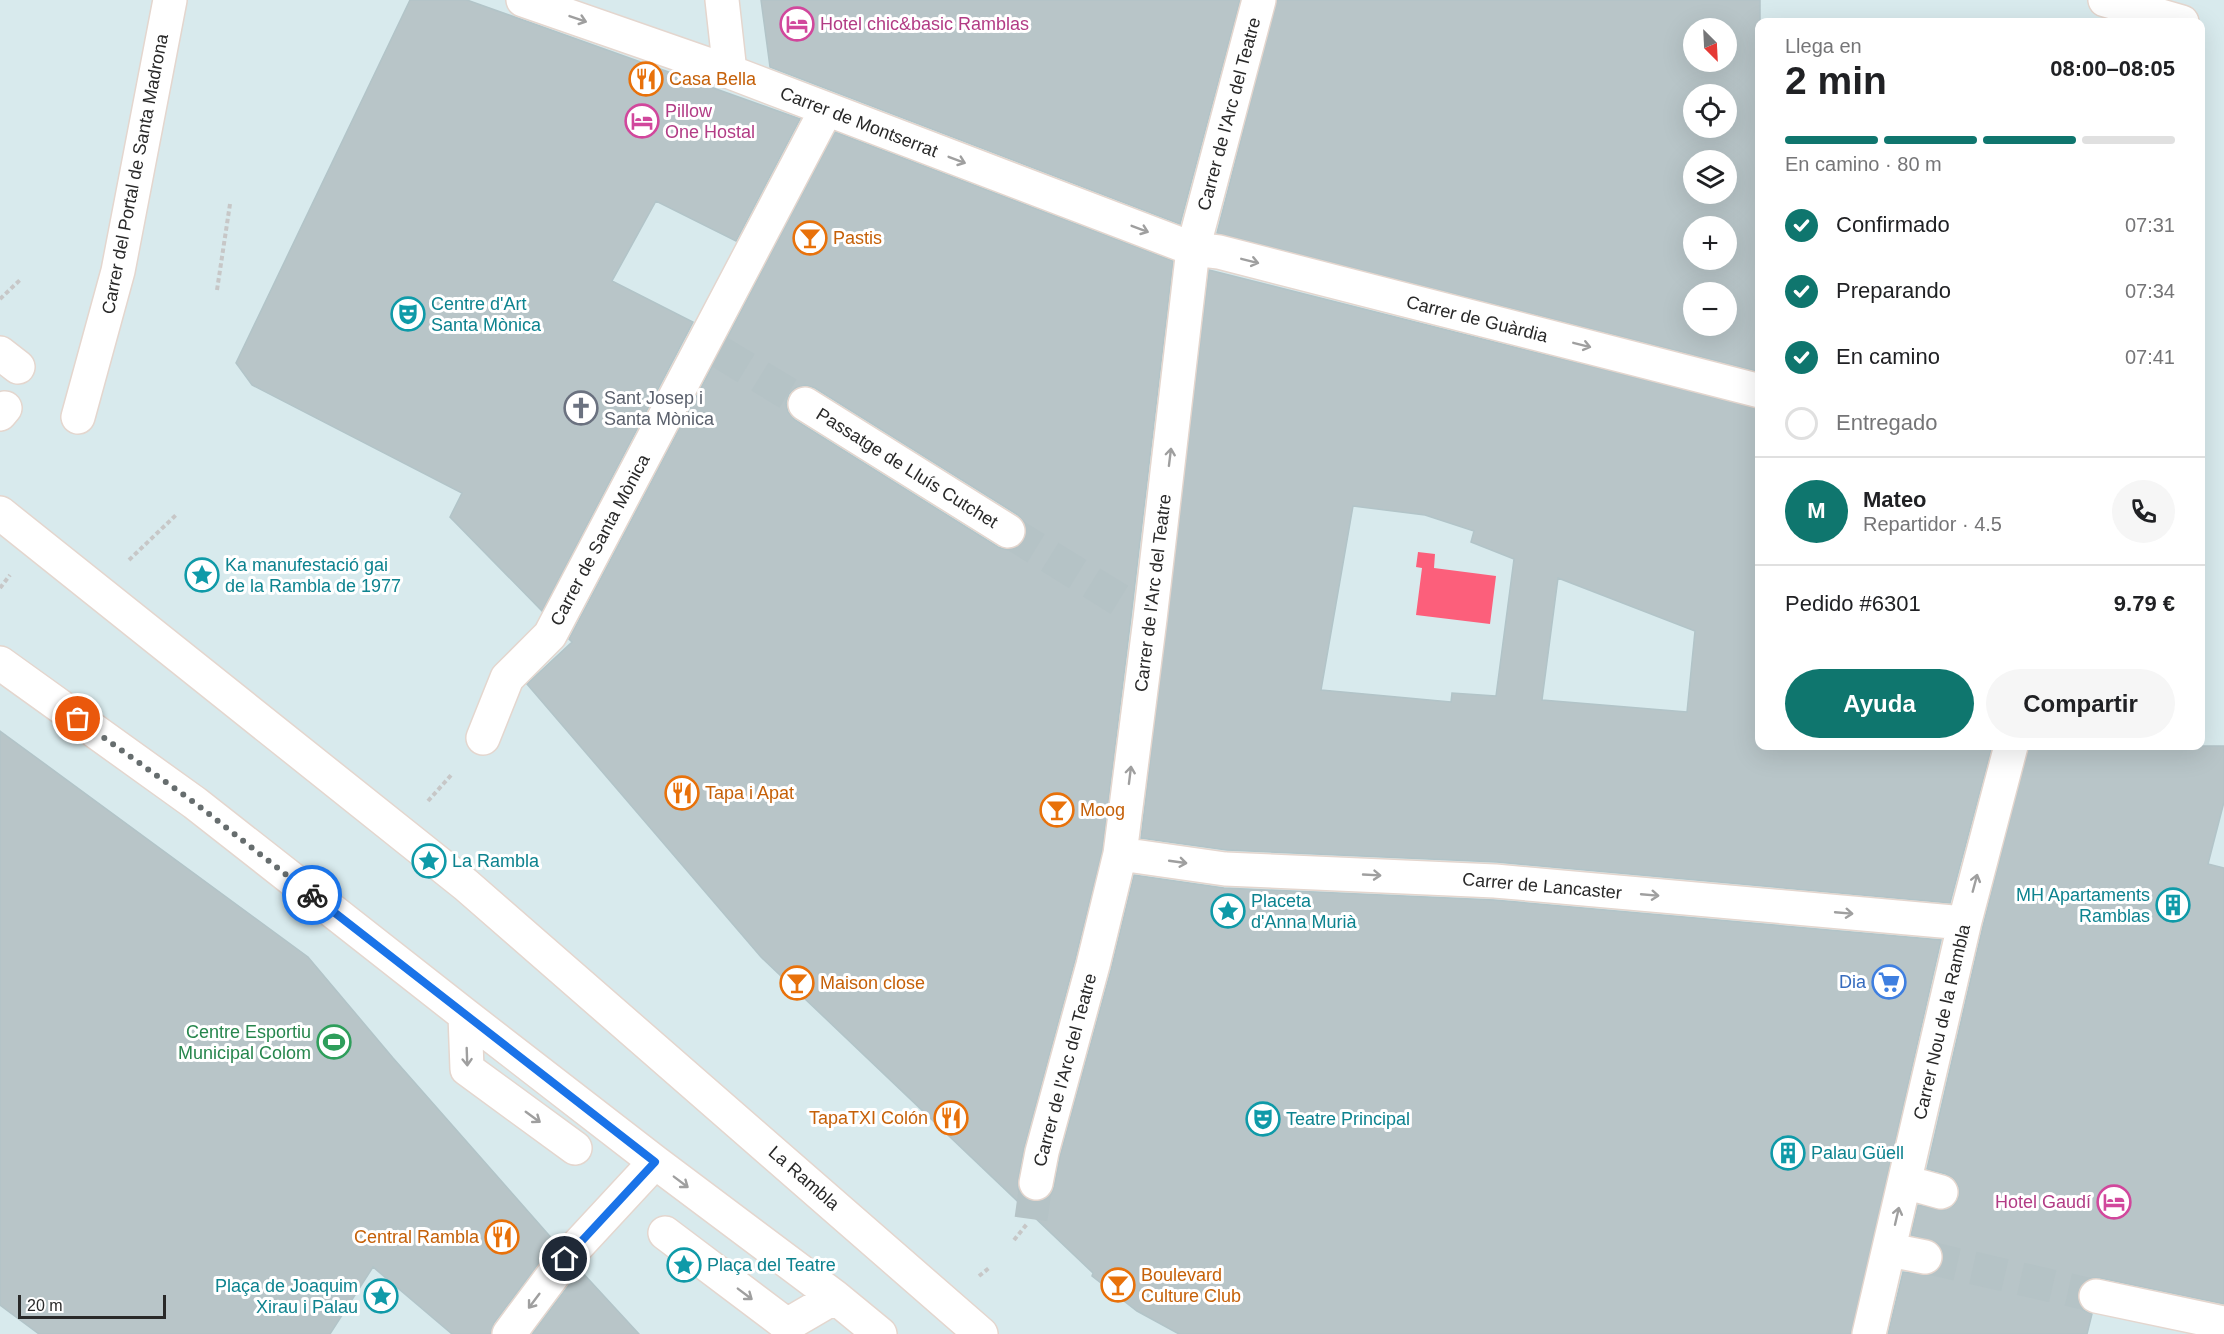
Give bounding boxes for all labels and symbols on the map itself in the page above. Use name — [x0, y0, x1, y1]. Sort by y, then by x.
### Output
hotel icon: Hotel chic&basic Ramblas — [779, 6, 815, 42]
place label: Hotel chic&basic Ramblas — [820, 14, 1029, 34]
one-way arrow — [568, 15, 587, 26]
street label: Carrer de l'Arc del Teatre — [1194, 15, 1264, 213]
north arrow — [1683, 18, 1737, 72]
street label: Carrer del Portal de Santa Madrona — [98, 31, 172, 316]
restaurant icon: Casa Bella — [628, 61, 664, 97]
place label: Casa Bella — [669, 69, 757, 89]
street label: Carrer de Montserrat — [777, 83, 941, 161]
place label: Pillow One Hostal — [665, 101, 755, 142]
hotel icon: Pillow One Hostal — [624, 103, 660, 139]
one-way arrow — [948, 155, 966, 166]
bar icon: Pastis — [792, 220, 828, 256]
one-way arrow — [1130, 225, 1149, 236]
place label: Pastis — [833, 228, 882, 248]
one-way arrow — [1240, 255, 1259, 267]
street label: Carrer de Guàrdia — [1404, 292, 1551, 346]
place label: Centre d'Art Santa Mònica — [431, 294, 542, 335]
theatre icon: Centre d'Art Santa Mònica — [390, 296, 426, 332]
one-way arrow — [1572, 340, 1591, 352]
place label: Sant Josep i Santa Mònica — [604, 388, 715, 429]
church icon: Sant Josep i Santa Mònica — [563, 390, 599, 426]
street label: Passatge de Lluís Cutchet — [813, 404, 1001, 532]
one-way arrow — [1164, 447, 1175, 467]
street label: Carrer de Santa Mònica — [546, 450, 654, 629]
street label: Carrer de l'Arc del Teatre — [1131, 493, 1175, 693]
place label: Ka manufestació gai de la Rambla de 1977 — [225, 555, 401, 596]
place icon: Ka manufestació gai de la Rambla de 1977 — [184, 557, 220, 593]
pin — [52, 693, 103, 744]
one-way arrow — [1125, 766, 1136, 786]
restaurant icon: Tapa i Apat — [664, 775, 700, 811]
place label: Tapa i Apat — [705, 783, 794, 803]
bar icon: Moog — [1039, 792, 1075, 828]
place label: Moog — [1080, 800, 1125, 820]
place icon: La Rambla — [411, 843, 447, 879]
place label: La Rambla — [452, 851, 540, 871]
one-way arrow — [1167, 857, 1187, 868]
courier — [282, 865, 342, 925]
street label: Carrer de Lancaster — [1461, 869, 1623, 903]
one-way arrow — [1361, 870, 1381, 881]
one-way arrow — [1970, 874, 1981, 893]
place label: MH Apartaments Ramblas — [2016, 885, 2150, 926]
building icon: MH Apartaments Ramblas — [2155, 887, 2191, 923]
one-way arrow — [1640, 890, 1660, 901]
place label: Placeta d'Anna Murià — [1251, 891, 1357, 932]
place icon: Placeta d'Anna Murià — [1210, 893, 1246, 929]
one-way arrow — [1834, 908, 1854, 919]
street label: Carrer Nou de la Rambla — [1910, 921, 1974, 1122]
supermarket icon: Dia — [1871, 964, 1907, 1000]
bar icon: Maison close — [779, 965, 815, 1001]
street label: Carrer de l'Arc del Teatre — [1030, 971, 1100, 1169]
place label: Dia — [1839, 972, 1867, 992]
place label: Maison close — [820, 973, 925, 993]
place label: Centre Esportiu Municipal Colom — [178, 1022, 311, 1063]
sports icon: Centre Esportiu Municipal Colom — [316, 1024, 352, 1060]
one-way arrow — [461, 1047, 472, 1067]
restaurant icon: TapaTXI Colón — [933, 1100, 969, 1136]
theatre icon: Teatre Principal — [1245, 1101, 1281, 1137]
place label: TapaTXI Colón — [809, 1108, 928, 1128]
place label: Teatre Principal — [1286, 1109, 1410, 1129]
one-way arrow — [525, 1111, 541, 1124]
building icon: Palau Güell — [1770, 1135, 1806, 1171]
street label: La Rambla — [765, 1142, 844, 1215]
place label: Palau Güell — [1811, 1143, 1904, 1163]
one-way arrow — [673, 1176, 689, 1188]
hotel icon: Hotel Gaudí — [2096, 1184, 2132, 1220]
place label: Hotel Gaudí — [1995, 1192, 2091, 1212]
one-way arrow — [1892, 1207, 1904, 1226]
restaurant icon: Central Rambla — [484, 1219, 520, 1255]
place label: Central Rambla — [354, 1227, 480, 1247]
pin — [539, 1233, 590, 1284]
place icon: Plaça del Teatre — [666, 1247, 702, 1283]
place label: Plaça del Teatre — [707, 1255, 836, 1275]
place label: Boulevard Culture Club — [1141, 1265, 1241, 1306]
bar icon: Boulevard Culture Club — [1100, 1267, 1136, 1303]
place label: Plaça de Joaquim Xirau i Palau — [215, 1276, 358, 1317]
place icon: Plaça de Joaquim Xirau i Palau — [363, 1278, 399, 1314]
one-way arrow — [737, 1287, 753, 1300]
scale bar — [18, 1292, 166, 1320]
one-way arrow — [527, 1292, 540, 1308]

